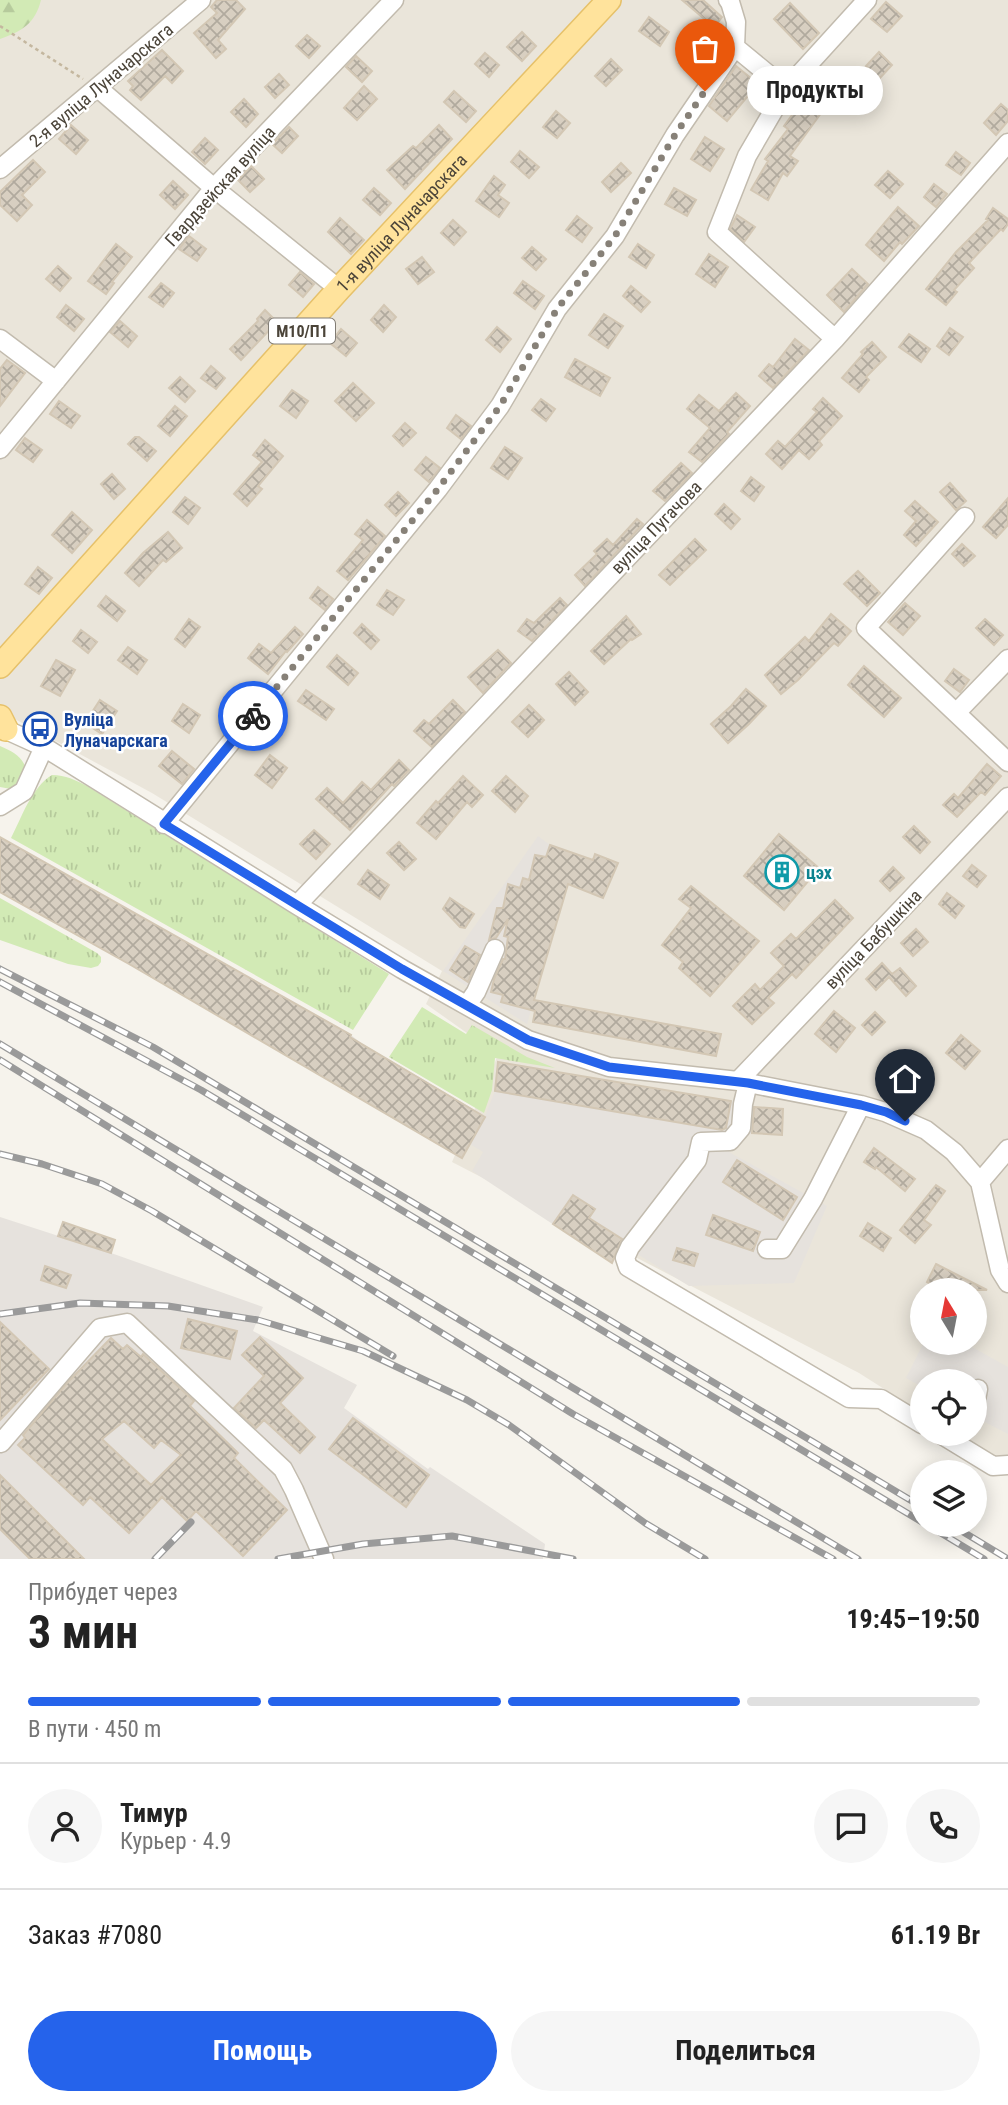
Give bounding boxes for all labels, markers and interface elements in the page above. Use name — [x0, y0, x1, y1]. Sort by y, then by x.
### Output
street label: 2-я вуліца Луначарскага — [25, 19, 177, 151]
pin — [675, 19, 735, 91]
icon: bag — [686, 30, 724, 68]
callout: Продукты — [747, 66, 884, 116]
text: Продукты — [766, 77, 864, 104]
street label: Гвардзейская вуліца — [160, 121, 280, 251]
street label: 1-я вуліца Луначарскага — [332, 149, 471, 296]
road number: М10/П1 — [269, 318, 335, 344]
street label: вуліца Пугачова — [606, 476, 706, 578]
courier — [218, 681, 288, 751]
icon: bike — [234, 697, 272, 735]
place label: Вуліца Луначарскага — [64, 709, 168, 751]
bus stop icon: Вуліца Луначарскага — [21, 710, 59, 748]
building icon: цэх — [763, 853, 801, 891]
place label: цэх — [806, 862, 832, 883]
street label: вуліца Бабушкіна — [820, 885, 926, 993]
pin — [875, 1049, 935, 1121]
icon: home — [886, 1060, 924, 1098]
north arrow — [910, 1278, 987, 1354]
map controls — [910, 1278, 987, 1537]
button: locate — [910, 1369, 987, 1446]
button: layers — [910, 1460, 987, 1537]
text: Прибудет через — [28, 1579, 178, 1606]
text: 19:45–19:50 — [846, 1604, 980, 1634]
text: 3 мин — [28, 1605, 138, 1659]
text: В пути · 450 m — [28, 1716, 161, 1743]
button: person — [28, 1789, 102, 1863]
button: chat — [814, 1789, 888, 1863]
button: phone — [906, 1789, 980, 1863]
text: Тимур — [120, 1798, 188, 1828]
text: Курьер · 4.9 — [120, 1828, 231, 1855]
text: Заказ #7080 — [28, 1920, 162, 1950]
text: 61.19 Br — [891, 1920, 980, 1950]
button: Помощь — [28, 2011, 497, 2091]
button: Поделиться — [511, 2011, 980, 2091]

